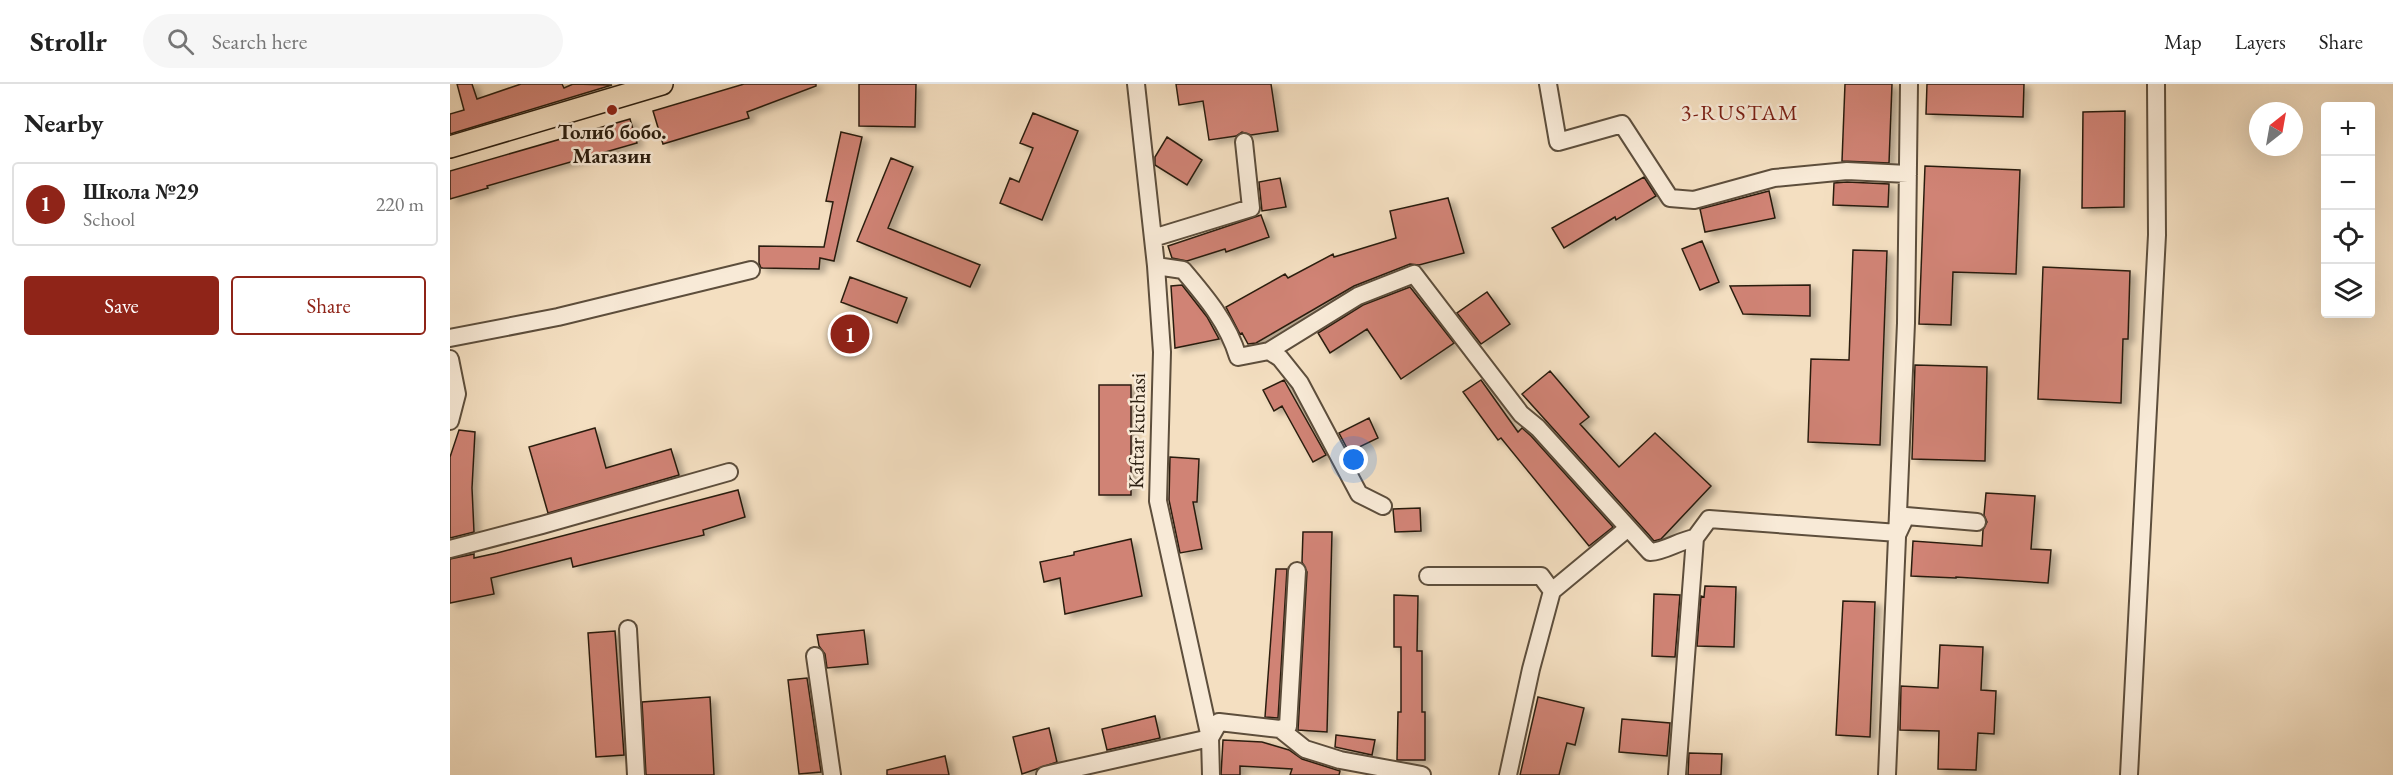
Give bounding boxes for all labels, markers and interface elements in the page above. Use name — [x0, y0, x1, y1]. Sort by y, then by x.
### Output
search box — [143, 14, 563, 68]
text: Strollr — [30, 23, 107, 59]
icon: search — [164, 25, 197, 58]
text: Search here — [212, 27, 307, 56]
text: Map — [2164, 28, 2202, 55]
text: Layers — [2235, 28, 2286, 55]
text: Share — [2319, 28, 2363, 55]
district label: 3-RUSTAM — [1681, 98, 1799, 127]
north arrow — [2249, 102, 2303, 156]
map controls — [2321, 102, 2375, 318]
button: + — [2321, 102, 2375, 156]
marker: Толиб бобо. Магазин — [605, 103, 619, 117]
text: Nearby — [24, 106, 104, 140]
place label: Толиб бобо. Магазин — [557, 118, 667, 169]
button: − — [2321, 156, 2375, 210]
text: Школа №29 — [83, 177, 198, 206]
text: 1 — [40, 191, 51, 217]
text: 220 m — [376, 191, 424, 217]
text: School — [83, 206, 135, 232]
button: locate — [2321, 210, 2375, 264]
button: layers — [2321, 264, 2375, 318]
button: Save — [24, 276, 219, 335]
button: Share — [231, 276, 426, 335]
pin: 1 — [830, 312, 870, 356]
street label: Kaftar kuchasi — [1122, 373, 1151, 489]
your location — [1339, 445, 1368, 474]

